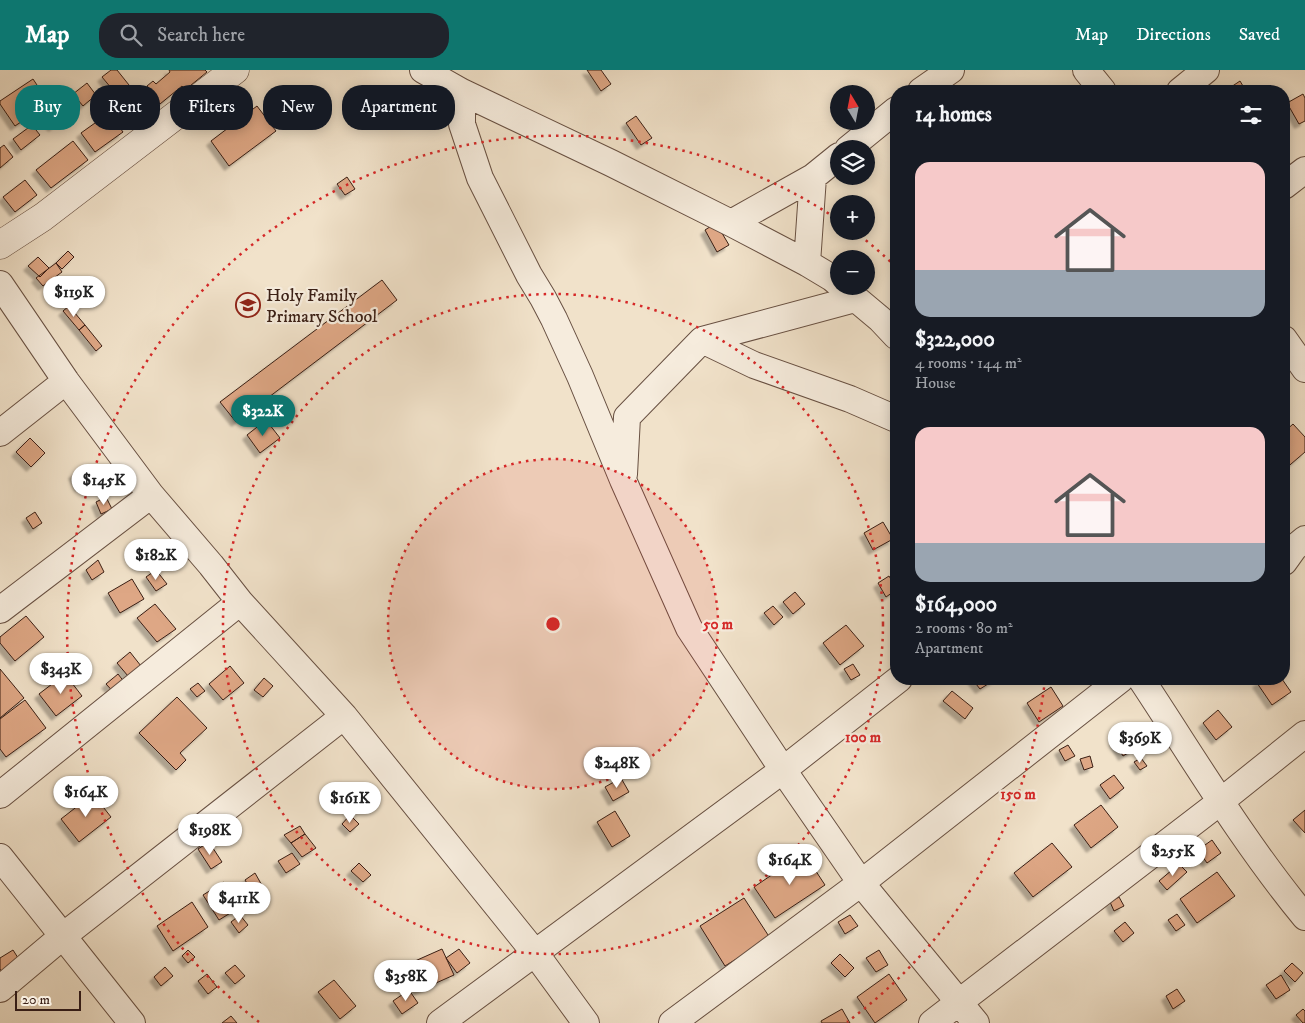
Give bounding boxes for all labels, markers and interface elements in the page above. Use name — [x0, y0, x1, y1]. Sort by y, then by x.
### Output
search box — [99, 13, 449, 58]
text: Map — [25, 20, 69, 50]
icon: search — [117, 21, 145, 49]
text: Search here — [157, 24, 245, 47]
text: Map — [1075, 24, 1108, 46]
text: Directions — [1136, 24, 1211, 46]
text: Saved — [1239, 24, 1280, 46]
chip: Buy — [15, 85, 80, 130]
chip: Rent — [90, 85, 160, 130]
chip: Filters — [170, 85, 253, 130]
chip: New — [263, 85, 332, 130]
chip: Apartment — [342, 85, 455, 130]
north arrow — [830, 85, 875, 130]
map controls — [830, 85, 875, 295]
icon: filters — [1237, 101, 1265, 129]
text: 14 homes — [915, 102, 992, 128]
button: layers — [830, 140, 875, 185]
button: + — [830, 195, 875, 240]
icon: home — [1045, 195, 1135, 285]
button: − — [830, 250, 875, 295]
pin: $119K — [39, 276, 109, 318]
text: $119K — [54, 282, 94, 302]
place label: Holy Family Primary School — [266, 285, 378, 328]
school or university icon: Holy Family Primary School — [235, 292, 261, 318]
text: $322,000 — [915, 327, 995, 353]
text: 4 rooms · 144 m² — [915, 353, 1022, 373]
text: House — [915, 373, 956, 393]
pin: $322K — [228, 394, 298, 437]
text: $322K — [242, 401, 284, 421]
icon: home — [1045, 460, 1135, 550]
pin: $145K — [69, 464, 139, 506]
text: $145K — [83, 470, 125, 490]
pin: $182K — [121, 538, 191, 581]
text: $182K — [135, 545, 177, 565]
text: $164,000 — [915, 592, 997, 618]
centre of rings — [544, 615, 562, 633]
text: 50 m — [702, 615, 734, 634]
text: 2 rooms · 80 m² — [915, 618, 1013, 638]
text: Apartment — [915, 638, 983, 658]
pin: $343K — [26, 652, 96, 695]
text: $343K — [40, 659, 82, 679]
pin: $369K — [1105, 722, 1175, 764]
text: 100 m — [845, 728, 882, 747]
text: $369K — [1119, 728, 1161, 748]
pin: $248K — [582, 746, 652, 789]
text: $248K — [594, 753, 640, 773]
pin: $164K — [51, 776, 121, 818]
text: $164K — [64, 782, 108, 802]
pin: $161K — [315, 782, 385, 824]
text: 150 m — [1000, 785, 1036, 804]
text: $161K — [330, 788, 370, 808]
pin: $198K — [175, 814, 245, 856]
text: $198K — [189, 820, 231, 840]
pin: $255K — [1138, 834, 1208, 877]
text: $255K — [1151, 841, 1195, 861]
pin: $164K — [755, 844, 825, 886]
text: $164K — [768, 850, 812, 870]
pin: $411K — [204, 882, 274, 924]
text: $411K — [219, 888, 259, 908]
pin: $358K — [371, 960, 441, 1002]
text: $358K — [385, 966, 427, 986]
scale bar — [15, 988, 81, 1011]
text: 20 m — [22, 991, 50, 1009]

